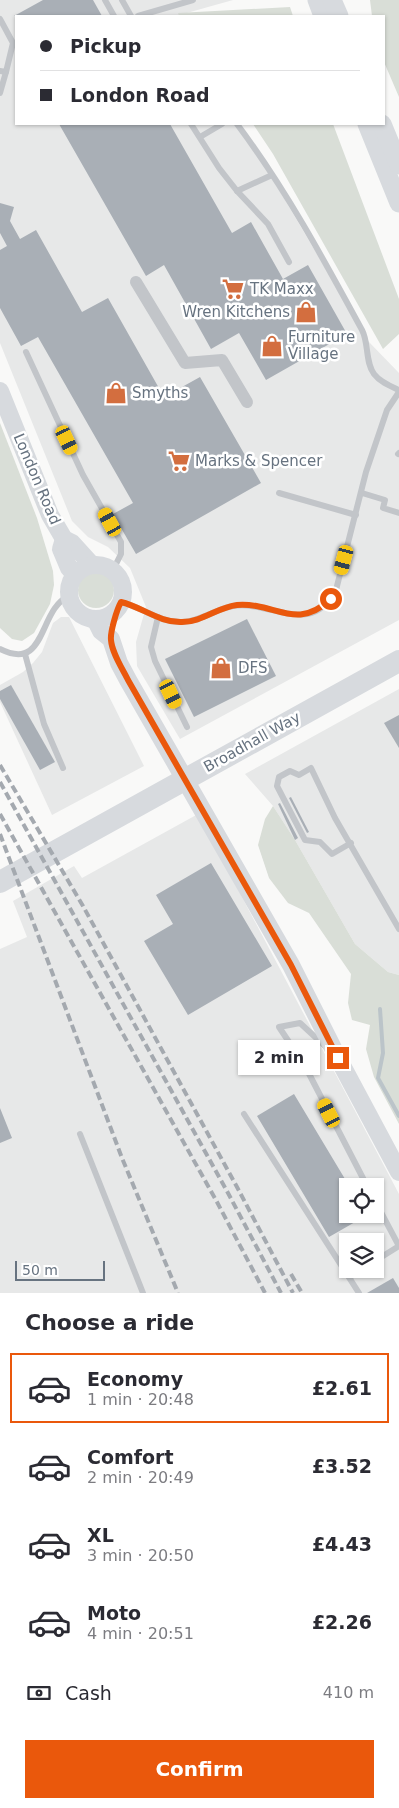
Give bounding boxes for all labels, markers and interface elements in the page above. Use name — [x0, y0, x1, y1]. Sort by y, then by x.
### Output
text: Pickup — [70, 35, 141, 57]
text: London Road — [70, 84, 210, 106]
supermarket icon: TK Maxx — [220, 276, 246, 302]
place label: TK Maxx — [249, 280, 314, 298]
shop icon: Wren Kitchens — [293, 299, 319, 325]
place label: Wren Kitchens — [182, 303, 290, 321]
place label: Furniture Village — [288, 328, 355, 363]
shop icon: Furniture Village — [259, 333, 285, 359]
shop icon: Smyths — [103, 380, 129, 406]
place label: Smyths — [132, 384, 188, 402]
car — [53, 423, 80, 457]
street label: London Road — [10, 431, 64, 527]
supermarket icon: Marks & Spencer — [166, 448, 192, 474]
place label: Marks & Spencer — [195, 452, 323, 470]
car — [96, 505, 123, 539]
car — [332, 544, 355, 576]
route start — [320, 588, 342, 610]
shop icon: DFS — [208, 655, 234, 681]
place label: DFS — [238, 659, 267, 677]
car — [157, 677, 184, 711]
street label: Broadhall Way — [201, 708, 304, 776]
callout: 2 min — [238, 1040, 320, 1076]
route end — [327, 1047, 349, 1069]
text: 2 min — [254, 1048, 304, 1067]
car — [315, 1096, 342, 1130]
map controls — [339, 1178, 384, 1278]
button: locate — [339, 1178, 384, 1223]
button: layers — [339, 1233, 384, 1278]
scale bar — [15, 1258, 105, 1281]
text: 50 m — [22, 1262, 58, 1278]
text: Choose a ride — [25, 1310, 194, 1335]
icon: car — [27, 1366, 72, 1411]
text: Economy — [87, 1368, 183, 1390]
text: £2.61 — [312, 1377, 372, 1399]
text: 1 min · 20:48 — [87, 1390, 194, 1409]
icon: car — [27, 1444, 72, 1489]
text: Comfort — [87, 1446, 174, 1468]
text: £3.52 — [312, 1455, 372, 1477]
text: 2 min · 20:49 — [87, 1468, 194, 1487]
icon: car — [27, 1522, 72, 1567]
text: XL — [87, 1524, 114, 1546]
text: £4.43 — [312, 1533, 372, 1555]
text: 3 min · 20:50 — [87, 1546, 194, 1565]
icon: car — [27, 1600, 72, 1645]
text: Moto — [87, 1602, 141, 1624]
text: £2.26 — [312, 1611, 372, 1633]
text: 4 min · 20:51 — [87, 1624, 194, 1643]
icon: cash — [25, 1679, 53, 1707]
text: Cash — [65, 1682, 112, 1704]
text: 410 m — [323, 1683, 374, 1702]
button: Confirm — [25, 1740, 374, 1798]

